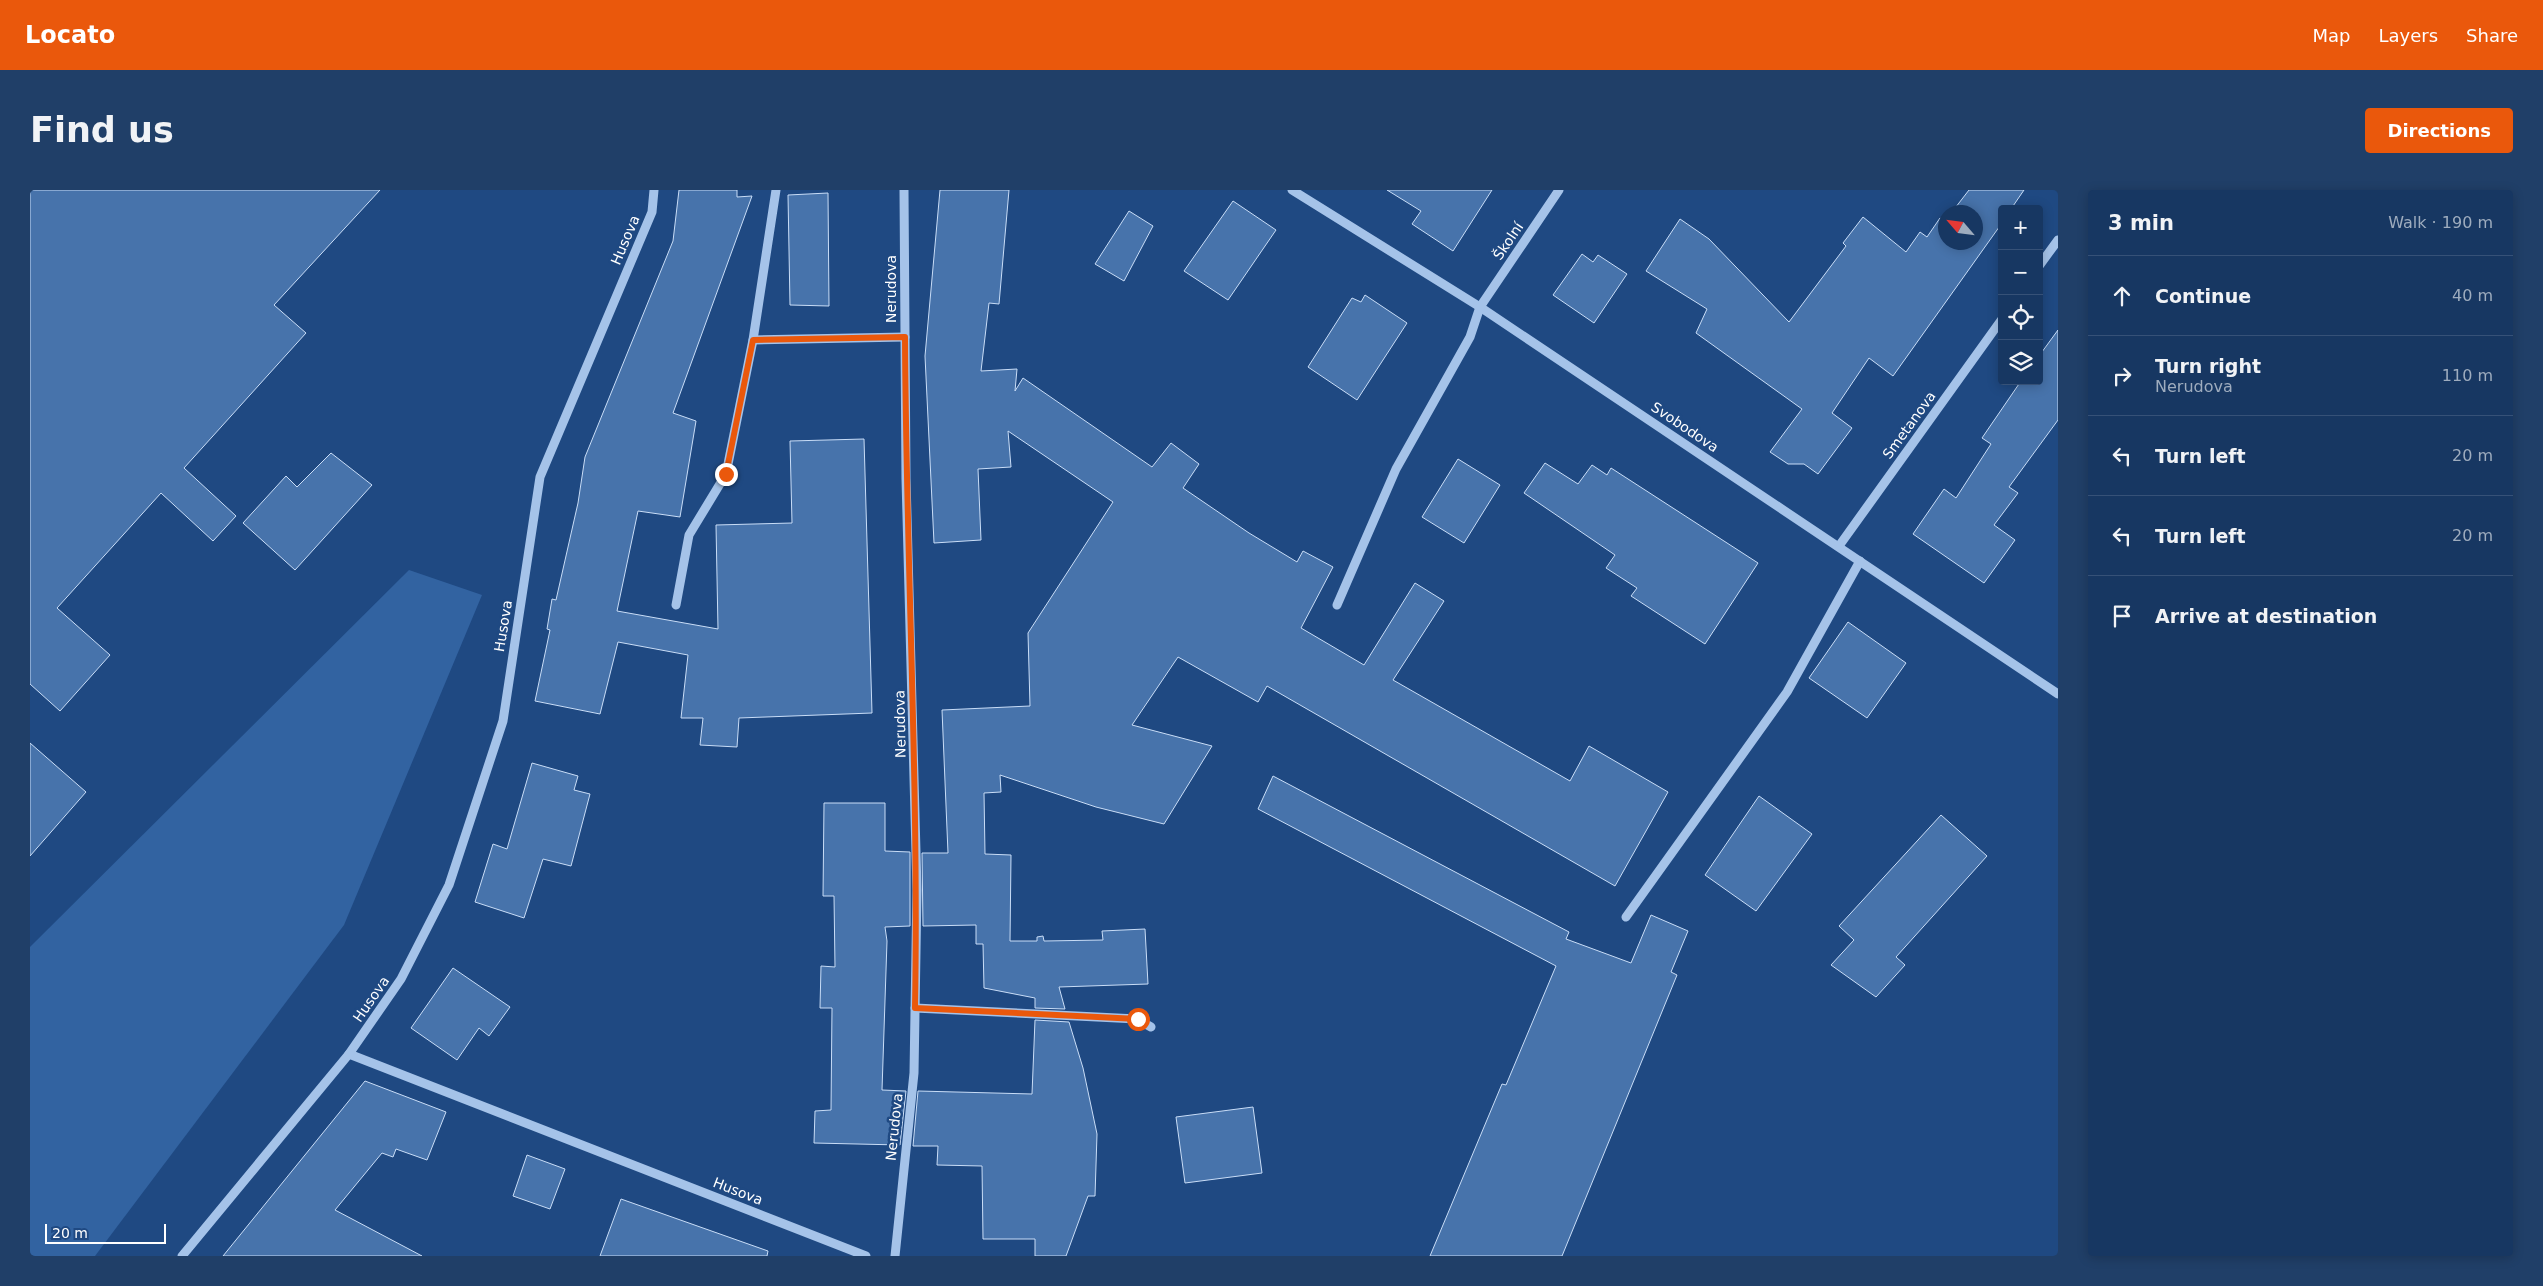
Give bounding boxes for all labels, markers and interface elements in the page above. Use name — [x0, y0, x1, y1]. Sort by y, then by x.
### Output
text: Locato — [25, 21, 115, 49]
text: Map — [2312, 25, 2350, 46]
text: Layers — [2378, 25, 2438, 46]
text: Share — [2466, 25, 2518, 46]
button: Directions — [2365, 108, 2513, 153]
text: Find us — [30, 110, 174, 150]
north arrow — [1938, 205, 1983, 250]
map controls — [1998, 205, 2043, 385]
button: + — [1998, 205, 2043, 250]
text: 3 min — [2108, 211, 2174, 235]
street label: Husova — [607, 213, 643, 267]
text: Walk · 190 m — [2388, 213, 2493, 232]
street label: Školní — [1489, 218, 1527, 263]
button: − — [1998, 250, 2043, 295]
street label: Nerudova — [883, 255, 899, 323]
icon: ahead — [2108, 282, 2136, 310]
text: Continue — [2155, 285, 2251, 307]
text: 40 m — [2452, 286, 2493, 305]
button: locate — [1998, 295, 2043, 340]
button: layers — [1998, 340, 2043, 385]
text: Turn right — [2155, 355, 2261, 377]
icon: right — [2108, 362, 2136, 390]
text: 110 m — [2442, 366, 2493, 385]
text: Nerudova — [2155, 377, 2233, 396]
street label: Smetanova — [1879, 388, 1939, 462]
street label: Svobodova — [1648, 399, 1722, 455]
icon: left — [2108, 442, 2136, 470]
text: Turn left — [2155, 445, 2246, 467]
text: 20 m — [2452, 446, 2493, 465]
route end — [715, 463, 738, 486]
icon: left — [2108, 522, 2136, 550]
text: Turn left — [2155, 525, 2246, 547]
text: 20 m — [2452, 526, 2493, 545]
street label: Husova — [491, 599, 515, 653]
icon: arrive — [2108, 602, 2136, 630]
text: Arrive at destination — [2155, 605, 2377, 627]
street label: Nerudova — [891, 690, 909, 758]
street label: Husova — [349, 973, 393, 1025]
route start — [1127, 1008, 1150, 1031]
street label: Nerudova — [882, 1092, 906, 1162]
street label: Husova — [711, 1174, 765, 1208]
scale bar — [45, 1221, 166, 1244]
text: 20 m — [52, 1225, 88, 1241]

